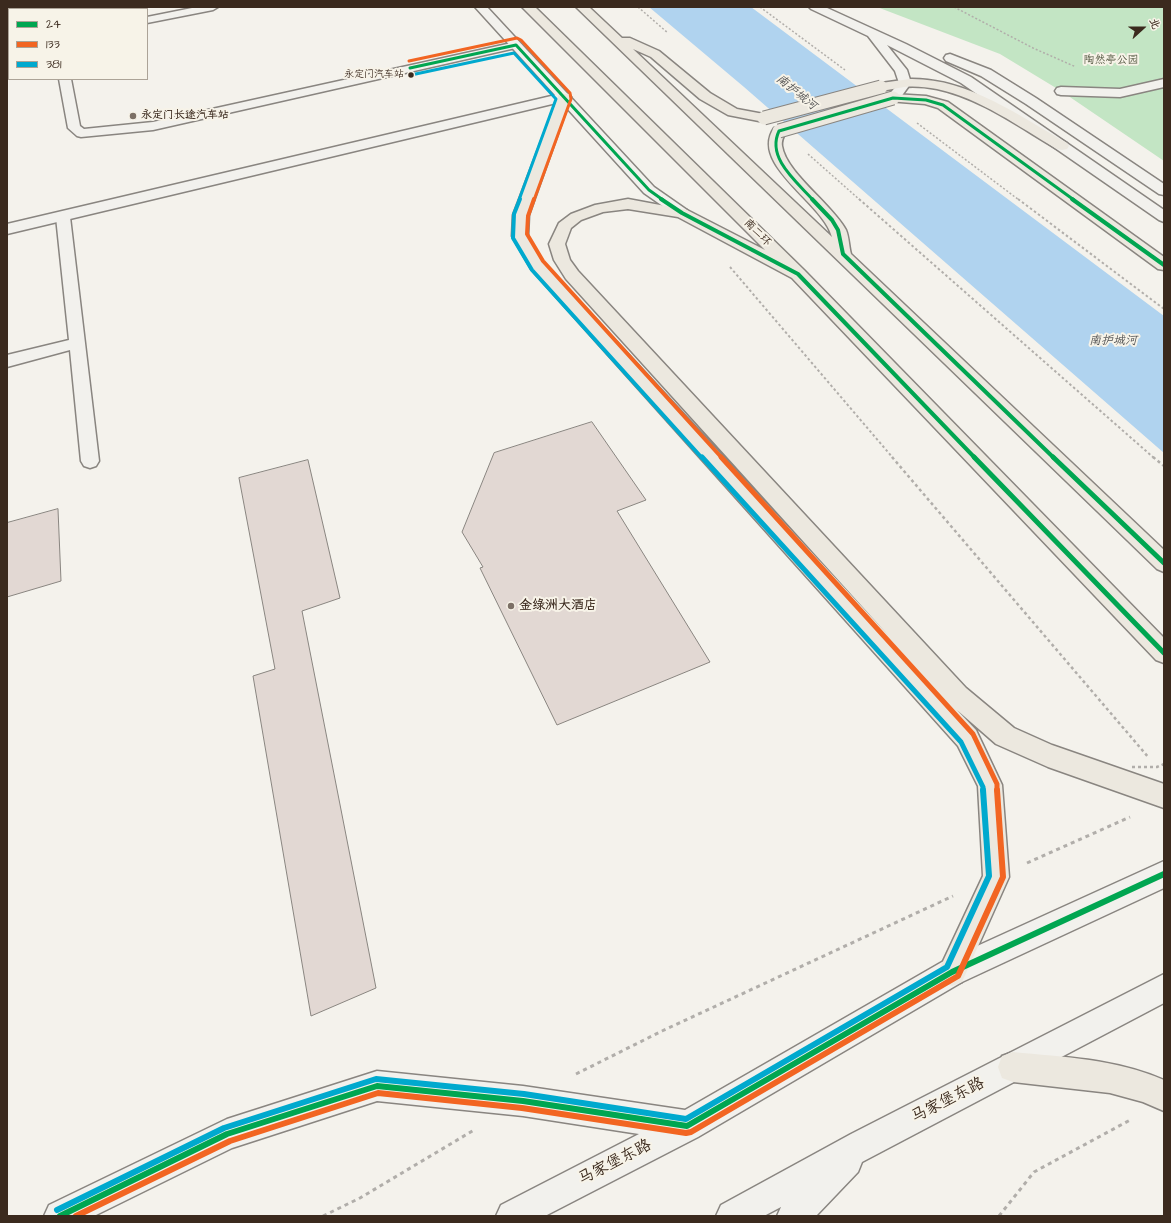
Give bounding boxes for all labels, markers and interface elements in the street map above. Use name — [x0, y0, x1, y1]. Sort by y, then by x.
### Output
legend — [8, 8, 148, 80]
north arrow — [1123, 8, 1163, 48]
text: 24 — [46, 16, 61, 33]
text: 北 — [1146, 16, 1164, 31]
text: 133 — [46, 36, 60, 53]
park label: 陶然亭公园 — [1084, 54, 1138, 68]
text: 381 — [46, 56, 61, 73]
place label: 永定门汽车站 — [344, 69, 404, 81]
marker: 永定门汽车站 — [406, 70, 416, 80]
water label: 南护城河 — [773, 72, 819, 114]
place label: 永定门长途汽车站 — [141, 109, 229, 123]
marker: 永定门长途汽车站 — [128, 111, 138, 121]
street label: 南二环 — [741, 217, 773, 249]
water label: 南护城河 — [1089, 334, 1137, 348]
place label: 金绿洲大酒店 — [519, 598, 597, 614]
marker: 金绿洲大酒店 — [506, 601, 516, 611]
street label: 马家堡东路 — [908, 1074, 988, 1128]
street label: 马家堡东路 — [575, 1136, 655, 1190]

